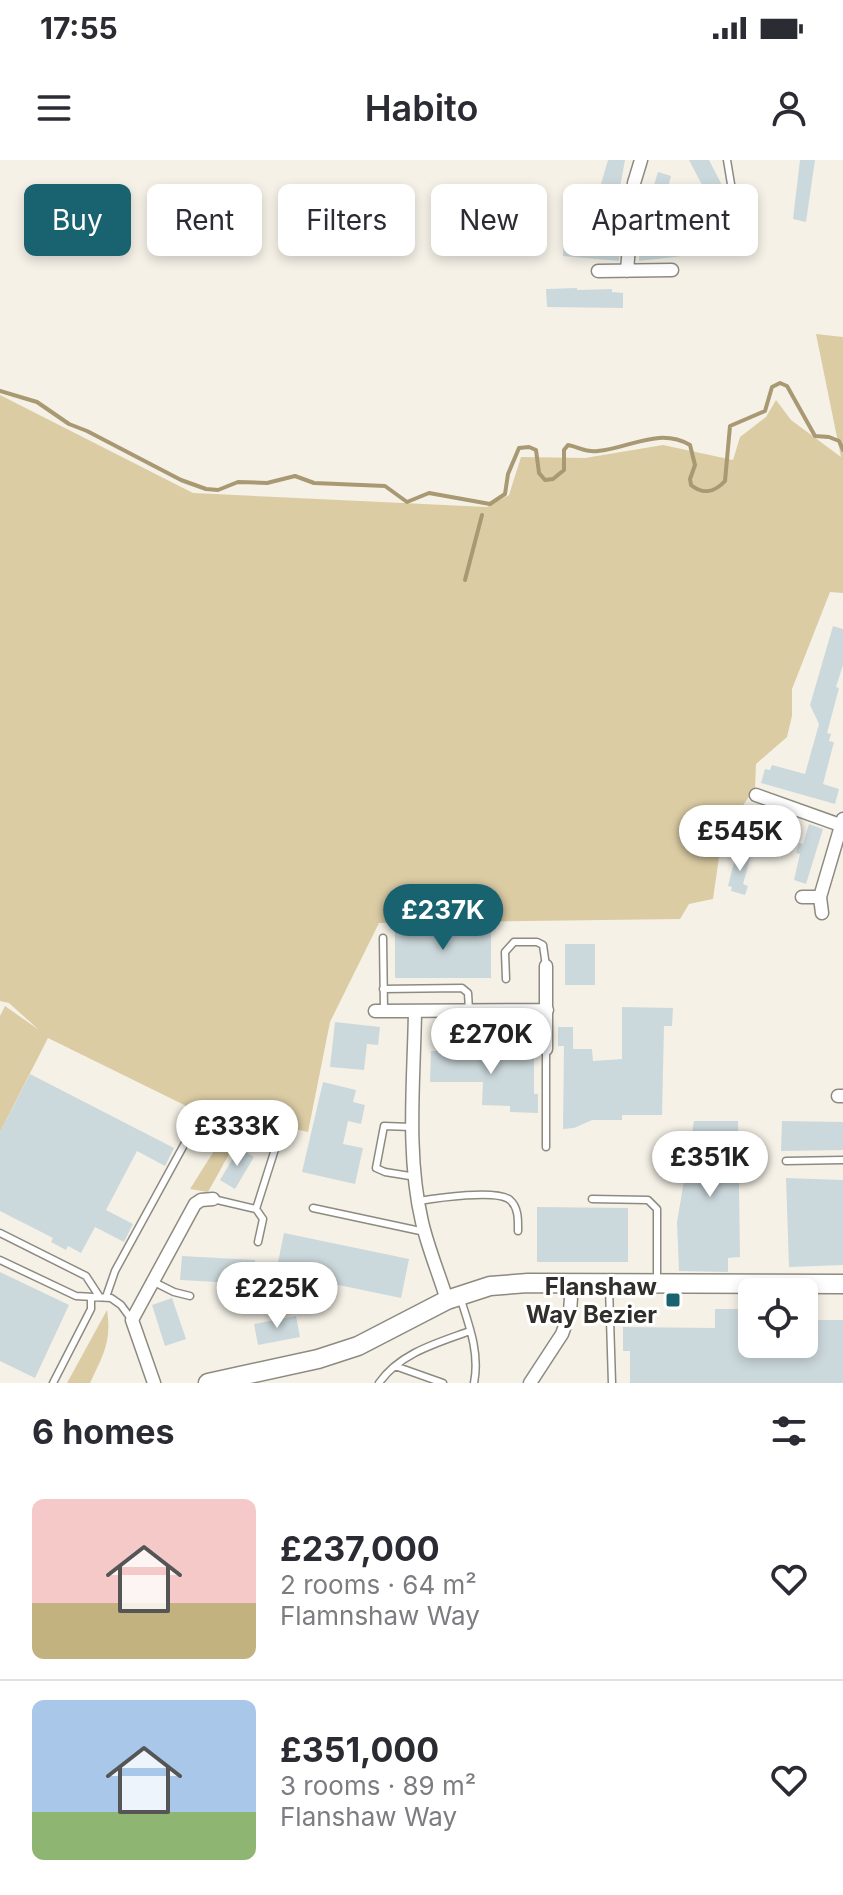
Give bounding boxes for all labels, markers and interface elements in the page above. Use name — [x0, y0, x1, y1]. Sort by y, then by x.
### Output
text: 17:55 — [40, 10, 118, 46]
icon: menu — [32, 86, 76, 130]
text: Habito — [365, 86, 478, 130]
icon: person — [767, 86, 811, 130]
chip: Buy — [24, 184, 131, 256]
chip: Rent — [147, 184, 262, 256]
chip: Filters — [278, 184, 415, 256]
chip: New — [431, 184, 547, 256]
chip: Apartment — [563, 184, 758, 256]
pin: £545K — [684, 805, 796, 873]
text: £545K — [697, 815, 783, 846]
pin: £237K — [387, 884, 499, 952]
text: £237K — [401, 894, 485, 925]
pin: £270K — [435, 1008, 547, 1076]
text: £270K — [449, 1018, 533, 1049]
pin: £333K — [181, 1100, 293, 1168]
text: £333K — [194, 1110, 280, 1141]
pin: £351K — [654, 1131, 766, 1199]
text: £351K — [670, 1141, 750, 1172]
pin: £225K — [221, 1262, 333, 1330]
text: £225K — [235, 1272, 319, 1303]
place label: Flanshaw Way Bezier — [526, 1272, 658, 1329]
map controls — [738, 1278, 818, 1358]
button: locate — [738, 1278, 818, 1358]
marker: Flanshaw Way Bezier — [664, 1291, 682, 1309]
icon: filters — [767, 1409, 811, 1453]
text: 6 homes — [32, 1411, 174, 1452]
text: £237,000 — [280, 1528, 440, 1569]
icon: home — [96, 1531, 192, 1627]
icon: heart — [767, 1557, 811, 1601]
text: 2 rooms · 64 m² — [280, 1569, 477, 1600]
text: Flamnshaw Way — [280, 1600, 480, 1631]
text: £351,000 — [280, 1729, 439, 1770]
icon: home — [96, 1732, 192, 1828]
icon: heart — [767, 1758, 811, 1802]
text: 3 rooms · 89 m² — [280, 1770, 476, 1801]
text: Flanshaw Way — [280, 1801, 457, 1832]

